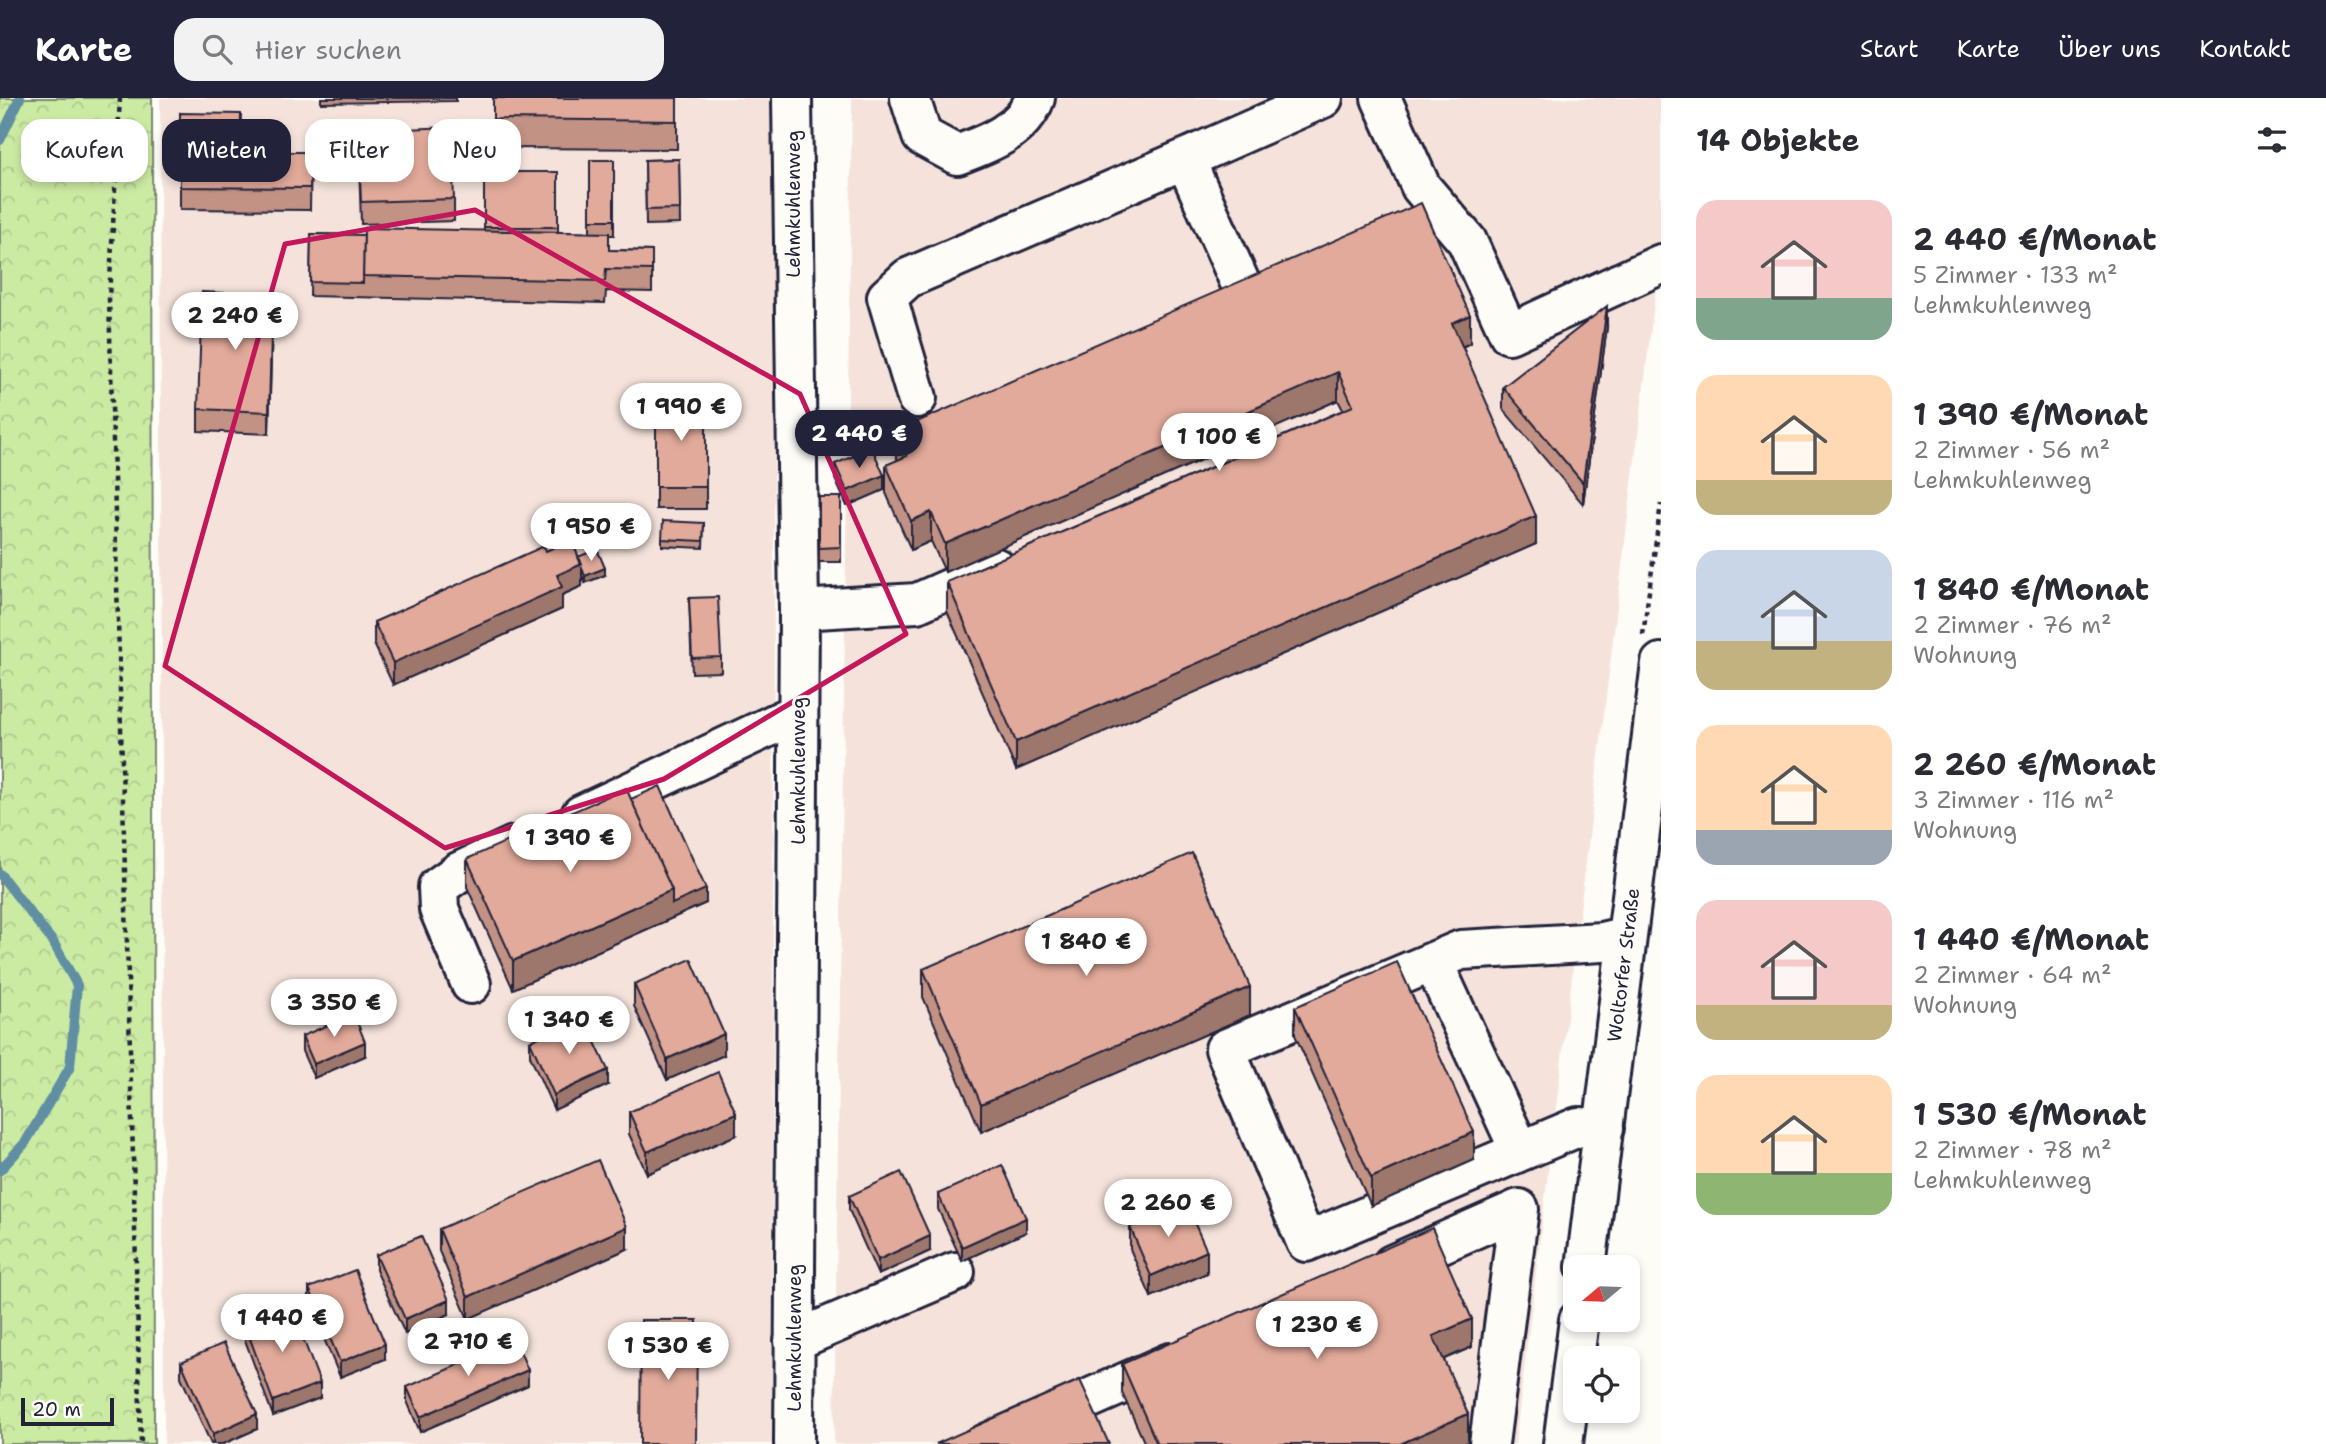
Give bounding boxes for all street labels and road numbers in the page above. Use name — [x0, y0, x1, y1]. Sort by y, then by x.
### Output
street label: Lehmkuhlenweg — [781, 130, 806, 278]
street label: Lehmkuhlenweg — [786, 697, 811, 845]
street label: Woltorfer Straße — [1602, 887, 1645, 1044]
street label: Lehmkuhlenweg — [782, 1264, 807, 1412]

